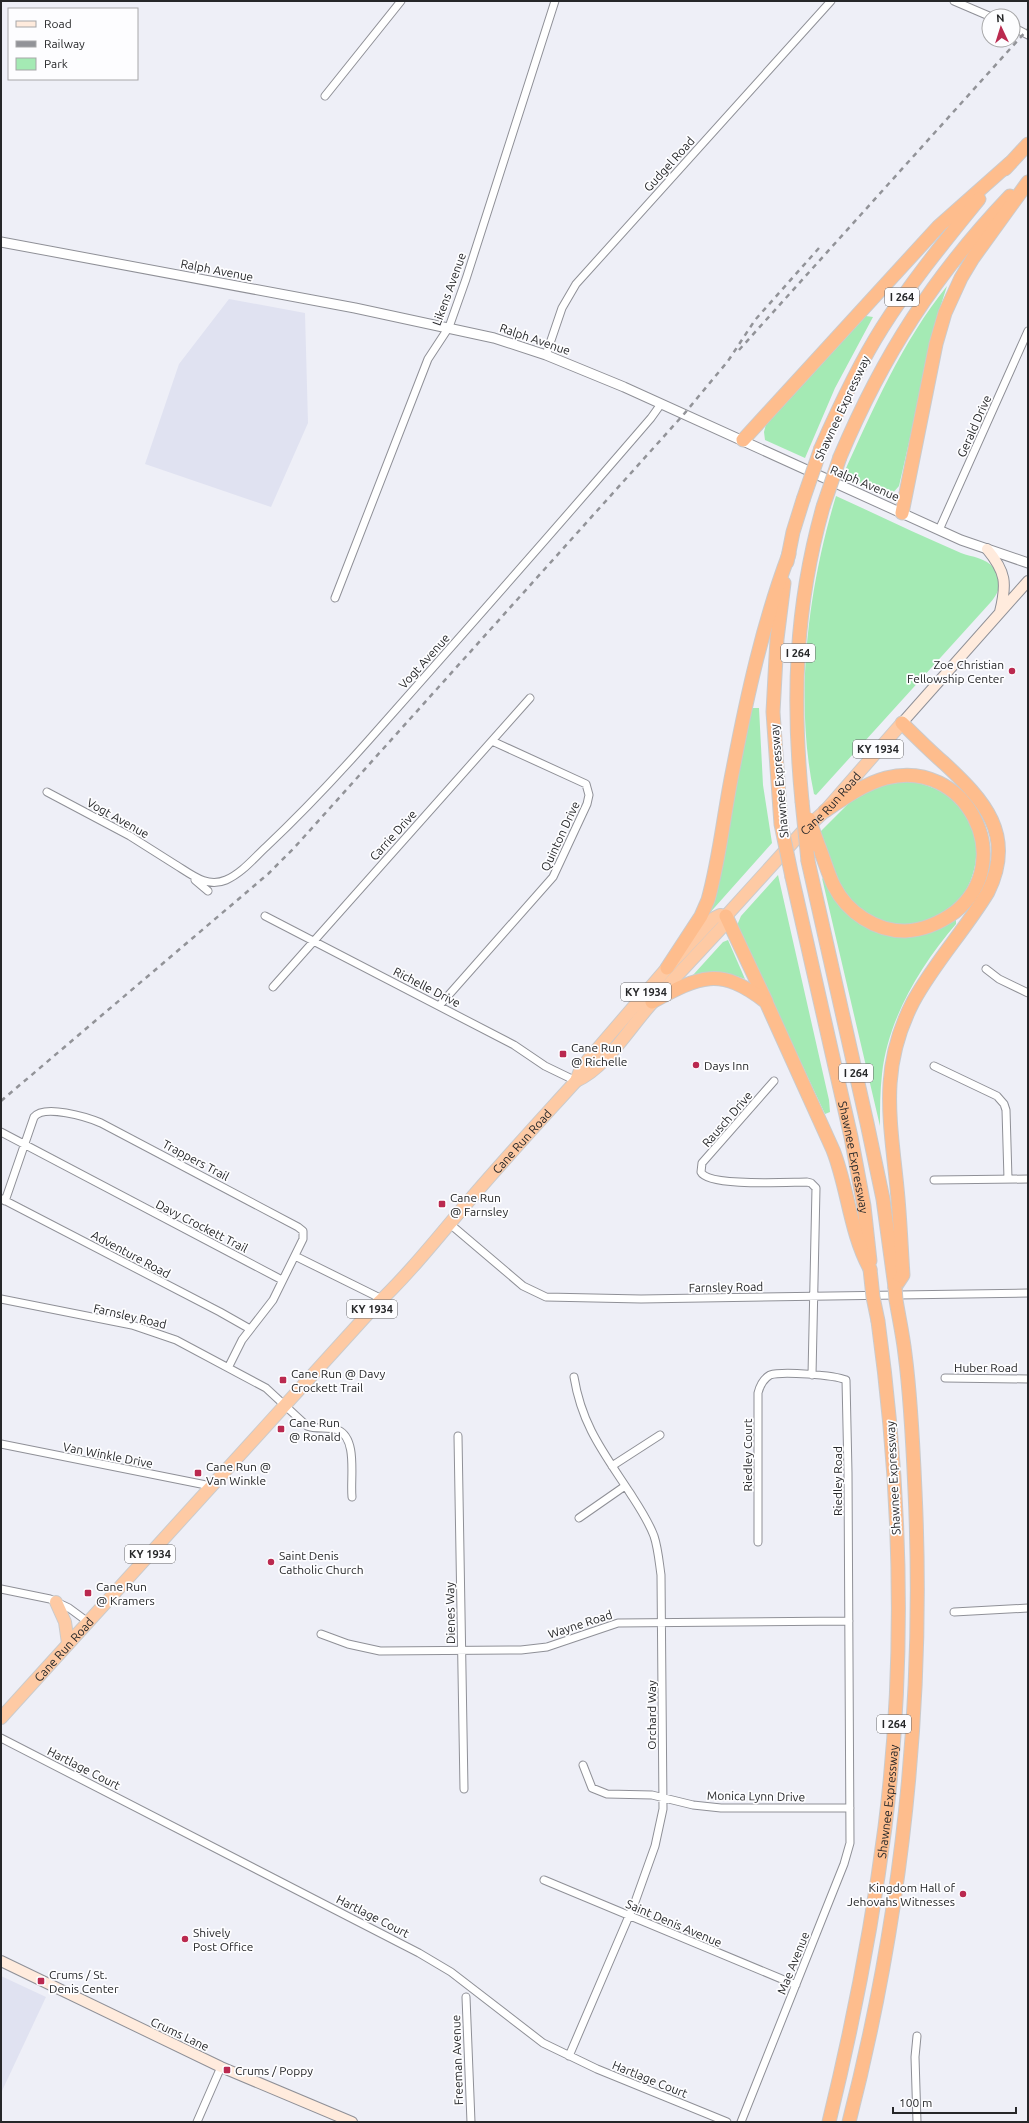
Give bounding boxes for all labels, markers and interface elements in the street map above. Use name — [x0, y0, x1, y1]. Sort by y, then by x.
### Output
legend — [8, 8, 138, 80]
north arrow — [981, 8, 1021, 48]
text: N — [996, 12, 1005, 24]
text: Road — [44, 17, 72, 30]
text: Railway — [44, 37, 85, 50]
text: Park — [44, 57, 68, 70]
street label: Gudgel Road — [641, 134, 697, 194]
street label: Likens Avenue — [430, 251, 468, 327]
street label: Ralph Avenue — [180, 257, 254, 283]
road number: I 264 — [885, 288, 919, 306]
street label: Ralph Avenue — [498, 321, 572, 357]
street label: Shawnee Expressway — [812, 353, 872, 463]
street label: Gerald Drive — [955, 393, 993, 459]
street label: Ralph Avenue — [828, 463, 902, 503]
street label: Vogt Avenue — [396, 631, 452, 691]
road number: I 264 — [781, 644, 815, 662]
place label: Zoe Christian Fellowship Center — [907, 658, 1004, 685]
marker: Zoe Christian Fellowship Center — [1007, 666, 1017, 676]
street label: Shawnee Expressway — [768, 723, 790, 838]
road number: KY 1934 — [853, 740, 903, 758]
street label: Cane Run Road — [797, 769, 863, 837]
street label: Vogt Avenue — [85, 796, 151, 840]
street label: Quinton Drive — [538, 799, 582, 873]
street label: Carrie Drive — [367, 807, 419, 863]
street label: Richelle Drive — [391, 965, 463, 1009]
road number: KY 1934 — [621, 983, 671, 1001]
place label: Cane Run @ Richelle — [571, 1041, 627, 1068]
marker: Cane Run @ Richelle — [558, 1049, 568, 1059]
place label: Days Inn — [704, 1059, 749, 1072]
marker: Days Inn — [691, 1060, 701, 1070]
road number: I 264 — [839, 1064, 873, 1082]
street label: Rausch Drive — [699, 1089, 755, 1149]
street label: Shawnee Expressway — [837, 1100, 871, 1214]
street label: Cane Run Road — [489, 1107, 554, 1176]
street label: Trappers Trail — [161, 1137, 231, 1183]
place label: Cane Run @ Farnsley — [450, 1191, 508, 1218]
street label: Davy Crockett Trail — [154, 1197, 250, 1255]
marker: Cane Run @ Farnsley — [437, 1199, 447, 1209]
street label: Adventure Road — [89, 1228, 173, 1280]
street label: Farnsley Road — [689, 1280, 763, 1294]
road number: KY 1934 — [347, 1300, 397, 1318]
street label: Farnsley Road — [92, 1301, 168, 1331]
street label: Huber Road — [954, 1361, 1018, 1374]
place label: Cane Run @ Davy Crockett Trail — [291, 1367, 385, 1394]
marker: Cane Run @ Davy Crockett Trail — [278, 1375, 288, 1385]
place label: Cane Run @ Ronald — [289, 1416, 341, 1443]
street label: Riedley Court — [741, 1418, 754, 1491]
street label: Shawnee Expressway — [884, 1420, 902, 1535]
marker: Cane Run @ Ronald — [276, 1424, 286, 1434]
street label: Van Winkle Drive — [62, 1440, 154, 1470]
street label: Riedley Road — [831, 1446, 844, 1516]
place label: Cane Run @ Van Winkle — [206, 1460, 271, 1487]
marker: Cane Run @ Van Winkle — [193, 1468, 203, 1478]
road number: KY 1934 — [125, 1545, 175, 1563]
place label: Saint Denis Catholic Church — [279, 1549, 364, 1576]
marker: Saint Denis Catholic Church — [266, 1557, 276, 1567]
place label: Cane Run @ Kramers — [96, 1580, 155, 1607]
street label: Dienes Way — [443, 1582, 457, 1644]
marker: Cane Run @ Kramers — [83, 1588, 93, 1598]
street label: Wayne Road — [546, 1608, 614, 1640]
street label: Cane Run Road — [31, 1615, 96, 1684]
street label: Orchard Way — [645, 1680, 658, 1750]
road number: I 264 — [877, 1715, 911, 1733]
street label: Hartlage Court — [45, 1744, 123, 1792]
street label: Shawnee Expressway — [874, 1744, 900, 1859]
street label: Monica Lynn Drive — [707, 1789, 805, 1803]
place label: Kingdom Hall of Jehovahs Witnesses — [847, 1881, 955, 1908]
marker: Kingdom Hall of Jehovahs Witnesses — [958, 1889, 968, 1899]
street label: Hartlage Court — [334, 1892, 412, 1940]
street label: Saint Denis Avenue — [624, 1897, 724, 1949]
place label: Shively Post Office — [193, 1926, 253, 1953]
street label: Mae Avenue — [775, 1930, 811, 1996]
marker: Shively Post Office — [180, 1934, 190, 1944]
place label: Crums / St. Denis Center — [49, 1968, 119, 1995]
marker: Crums / St. Denis Center — [36, 1976, 46, 1986]
street label: Crums Lane — [149, 2015, 211, 2053]
street label: Freeman Avenue — [449, 2015, 465, 2105]
street label: Hartlage Court — [611, 2058, 690, 2100]
place label: Crums / Poppy — [235, 2064, 313, 2077]
marker: Crums / Poppy — [222, 2065, 232, 2075]
scale bar — [893, 2089, 1016, 2115]
text: 100 m — [899, 2096, 932, 2109]

